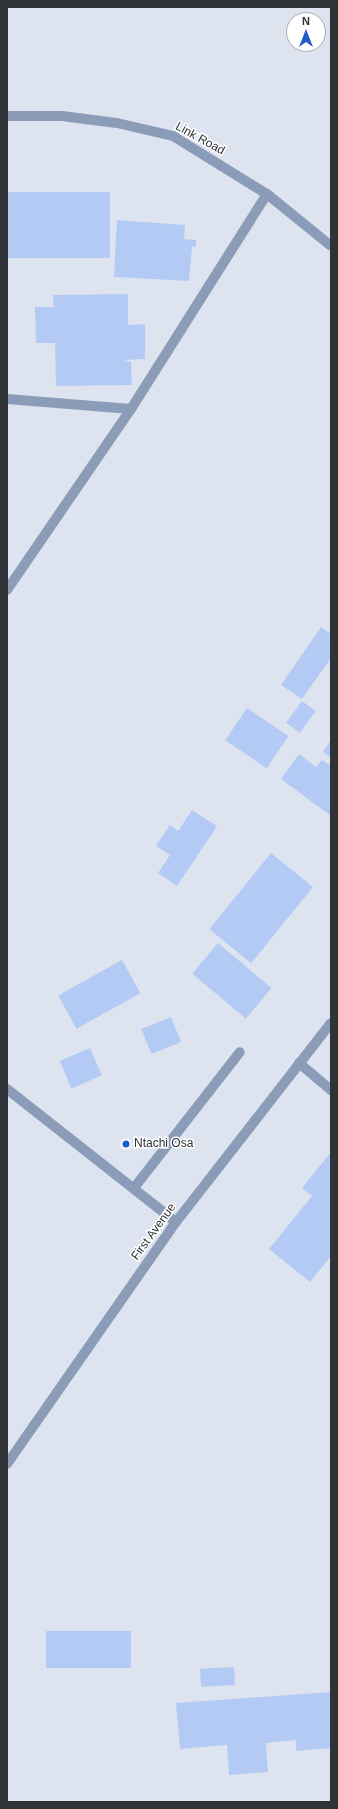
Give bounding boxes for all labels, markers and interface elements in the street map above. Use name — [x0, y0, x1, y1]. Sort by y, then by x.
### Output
north arrow — [286, 12, 326, 52]
text: N — [302, 15, 310, 27]
street label: Link Road — [173, 120, 227, 158]
place label: Ntachi Osa — [134, 1137, 193, 1151]
marker: Ntachi Osa — [121, 1139, 131, 1149]
street label: First Avenue — [128, 1201, 180, 1263]

